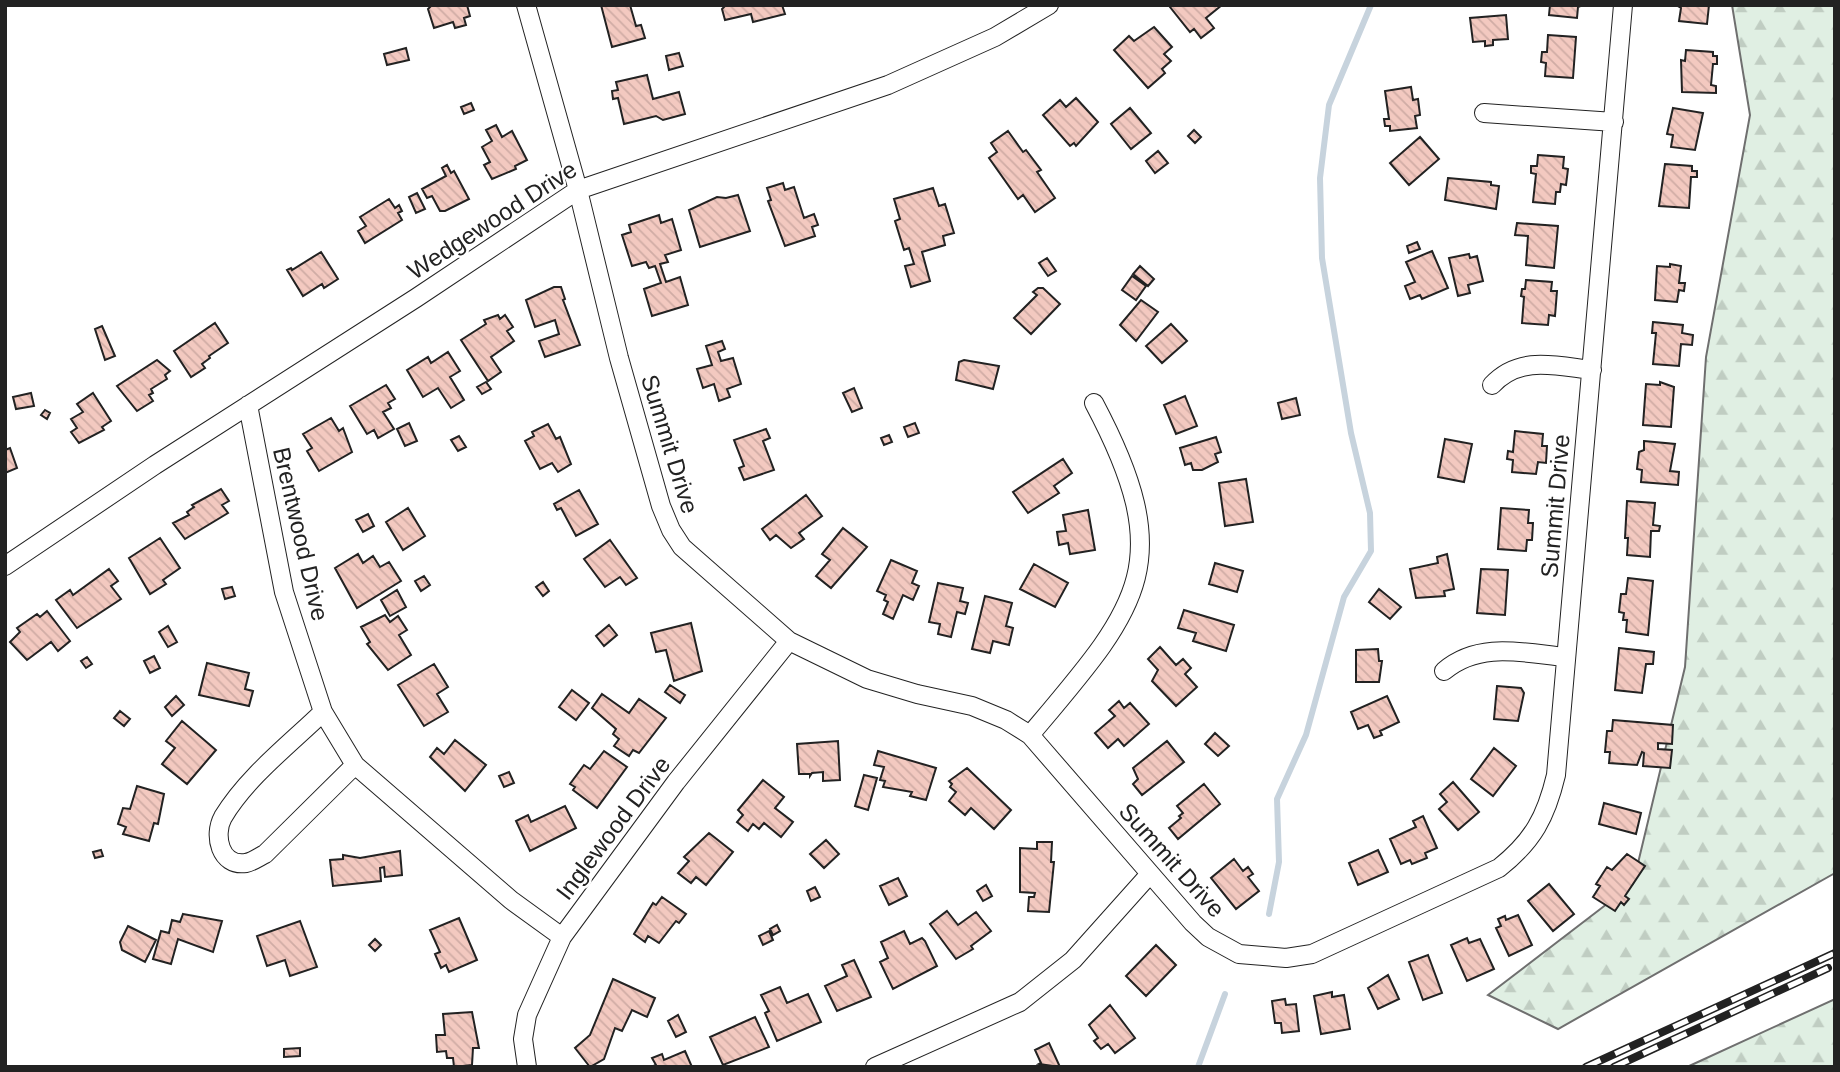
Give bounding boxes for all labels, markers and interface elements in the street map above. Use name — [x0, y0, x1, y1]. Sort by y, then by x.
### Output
street label: Wedgewood Drive — [403, 155, 581, 285]
street label: Summit Drive — [636, 371, 704, 517]
street label: Summit Drive — [1535, 433, 1575, 579]
street label: Brentwood Drive — [268, 445, 334, 623]
street label: Inglewood Drive — [550, 751, 676, 905]
street label: Summit Drive — [1114, 797, 1230, 923]

